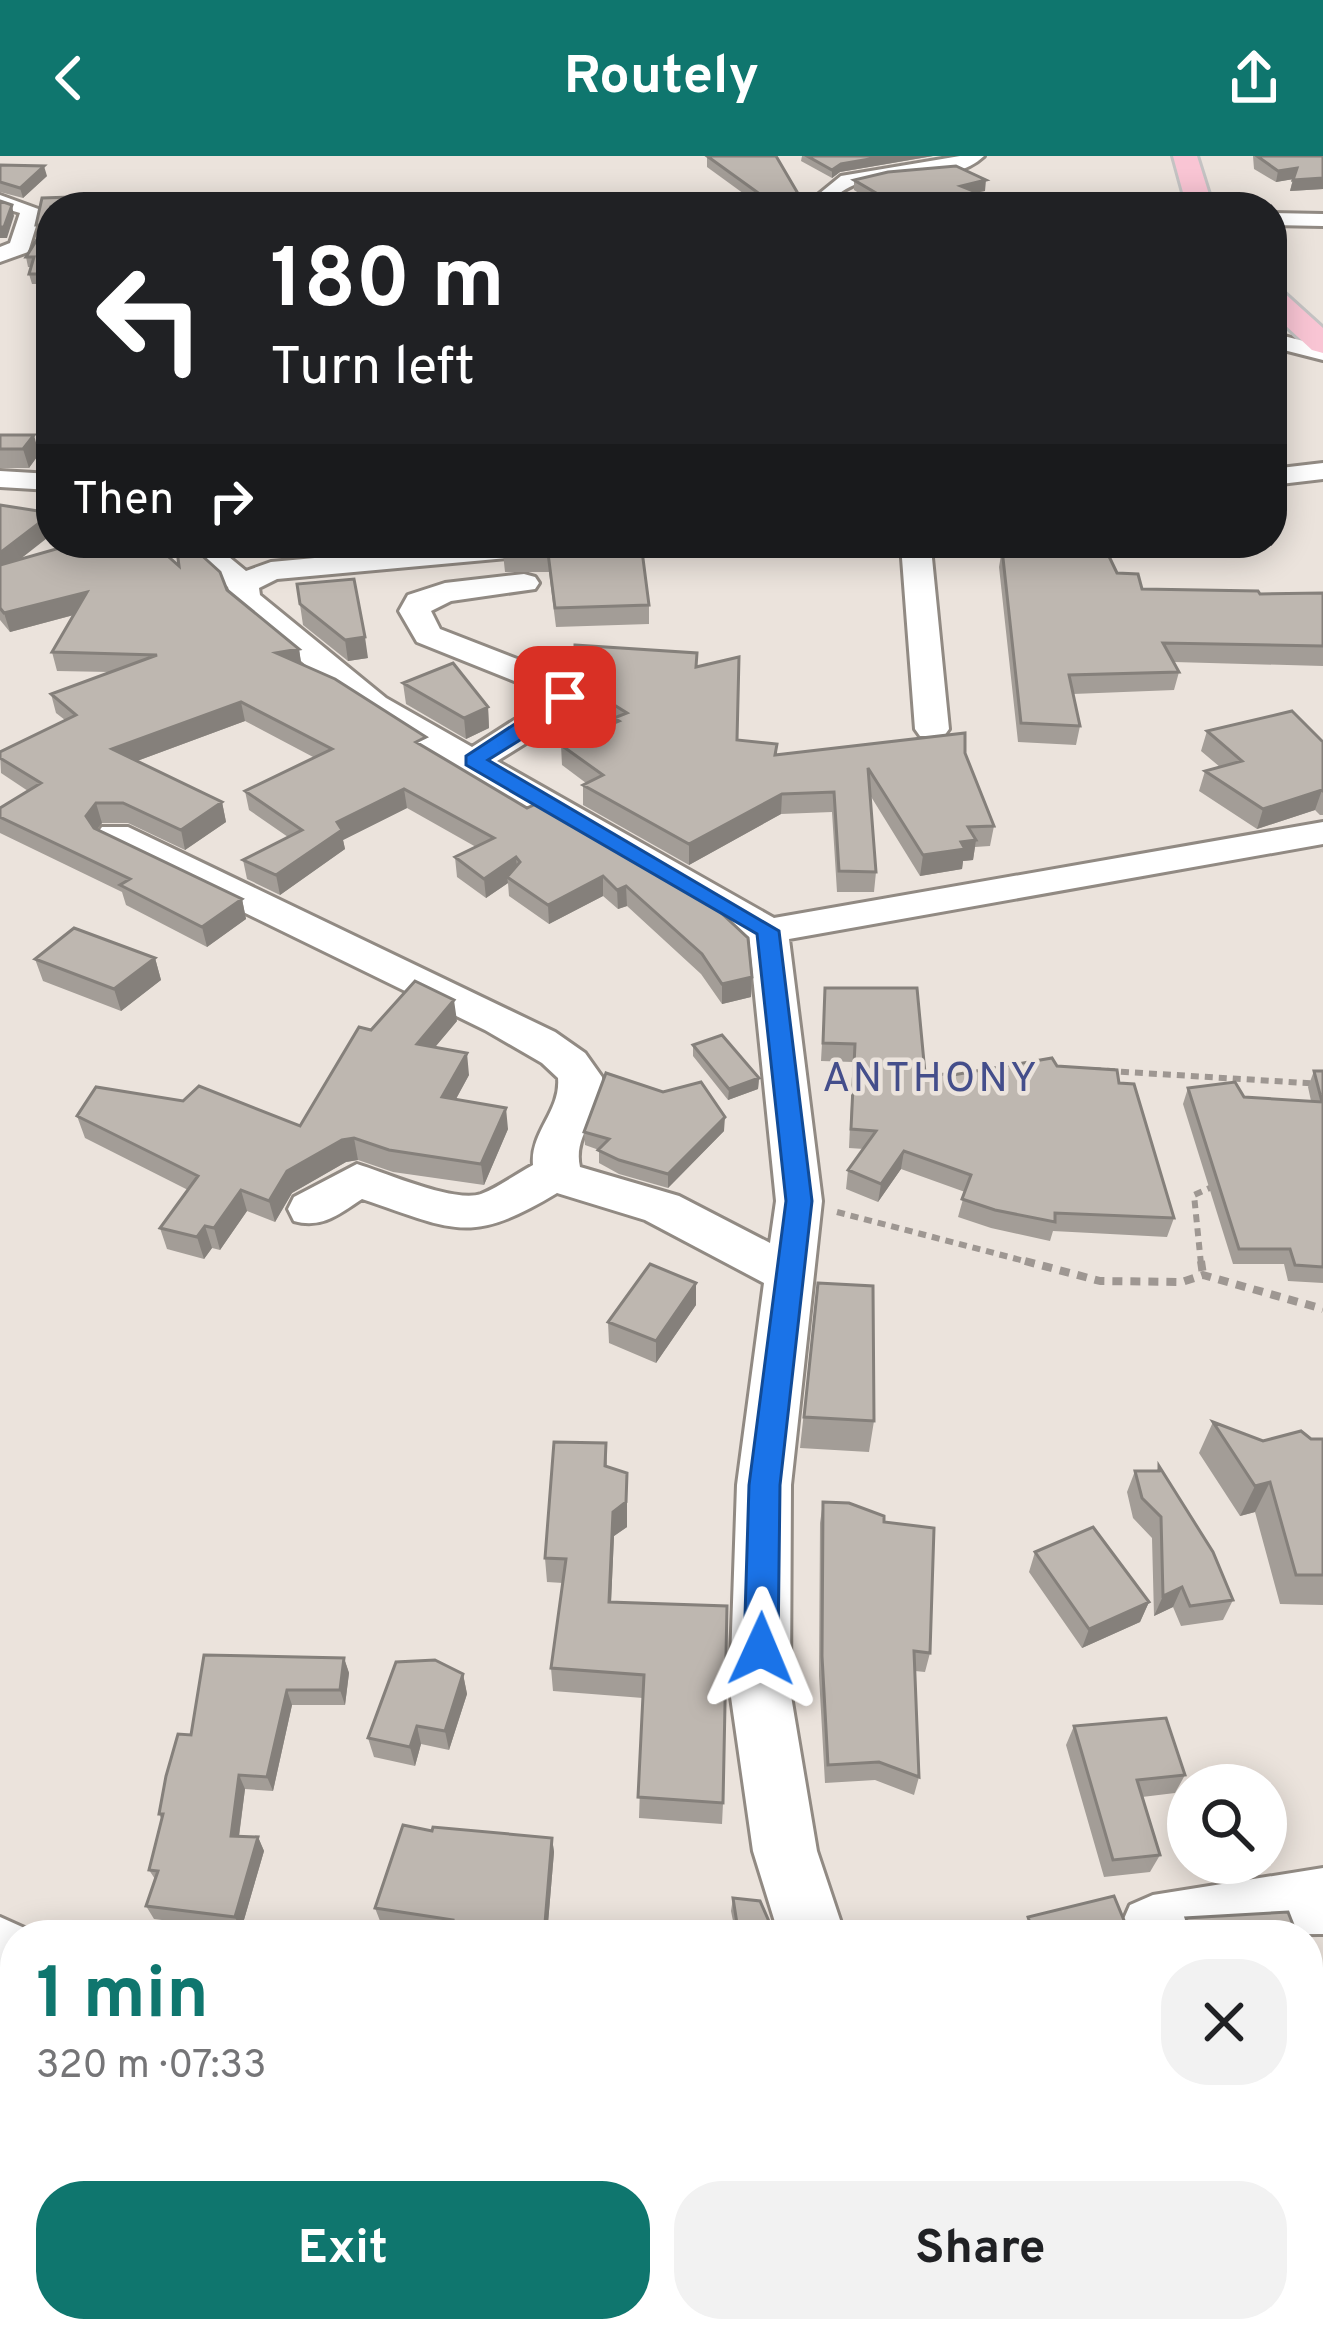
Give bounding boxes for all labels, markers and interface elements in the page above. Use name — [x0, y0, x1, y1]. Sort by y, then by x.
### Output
text: Routely — [564, 44, 759, 113]
icon: back — [36, 45, 102, 111]
icon: share — [1221, 45, 1287, 111]
text: 180 m — [270, 231, 505, 337]
icon: left — [72, 240, 228, 396]
text: Turn left — [270, 335, 475, 404]
icon: right — [198, 468, 264, 534]
text: Then — [72, 473, 174, 530]
pin — [514, 646, 616, 748]
icon: arrive — [532, 664, 598, 730]
district label: ANTHONY — [822, 1054, 1040, 1107]
position arrow — [698, 1586, 824, 1712]
map controls — [1167, 1764, 1287, 1884]
button: search — [1167, 1764, 1287, 1884]
text: 1 min — [36, 1952, 209, 2044]
button: close — [1161, 1959, 1287, 2085]
text: 320 m · 07:33 — [36, 2043, 267, 2092]
button: Exit — [36, 2181, 650, 2319]
button: Share — [674, 2181, 1287, 2319]

